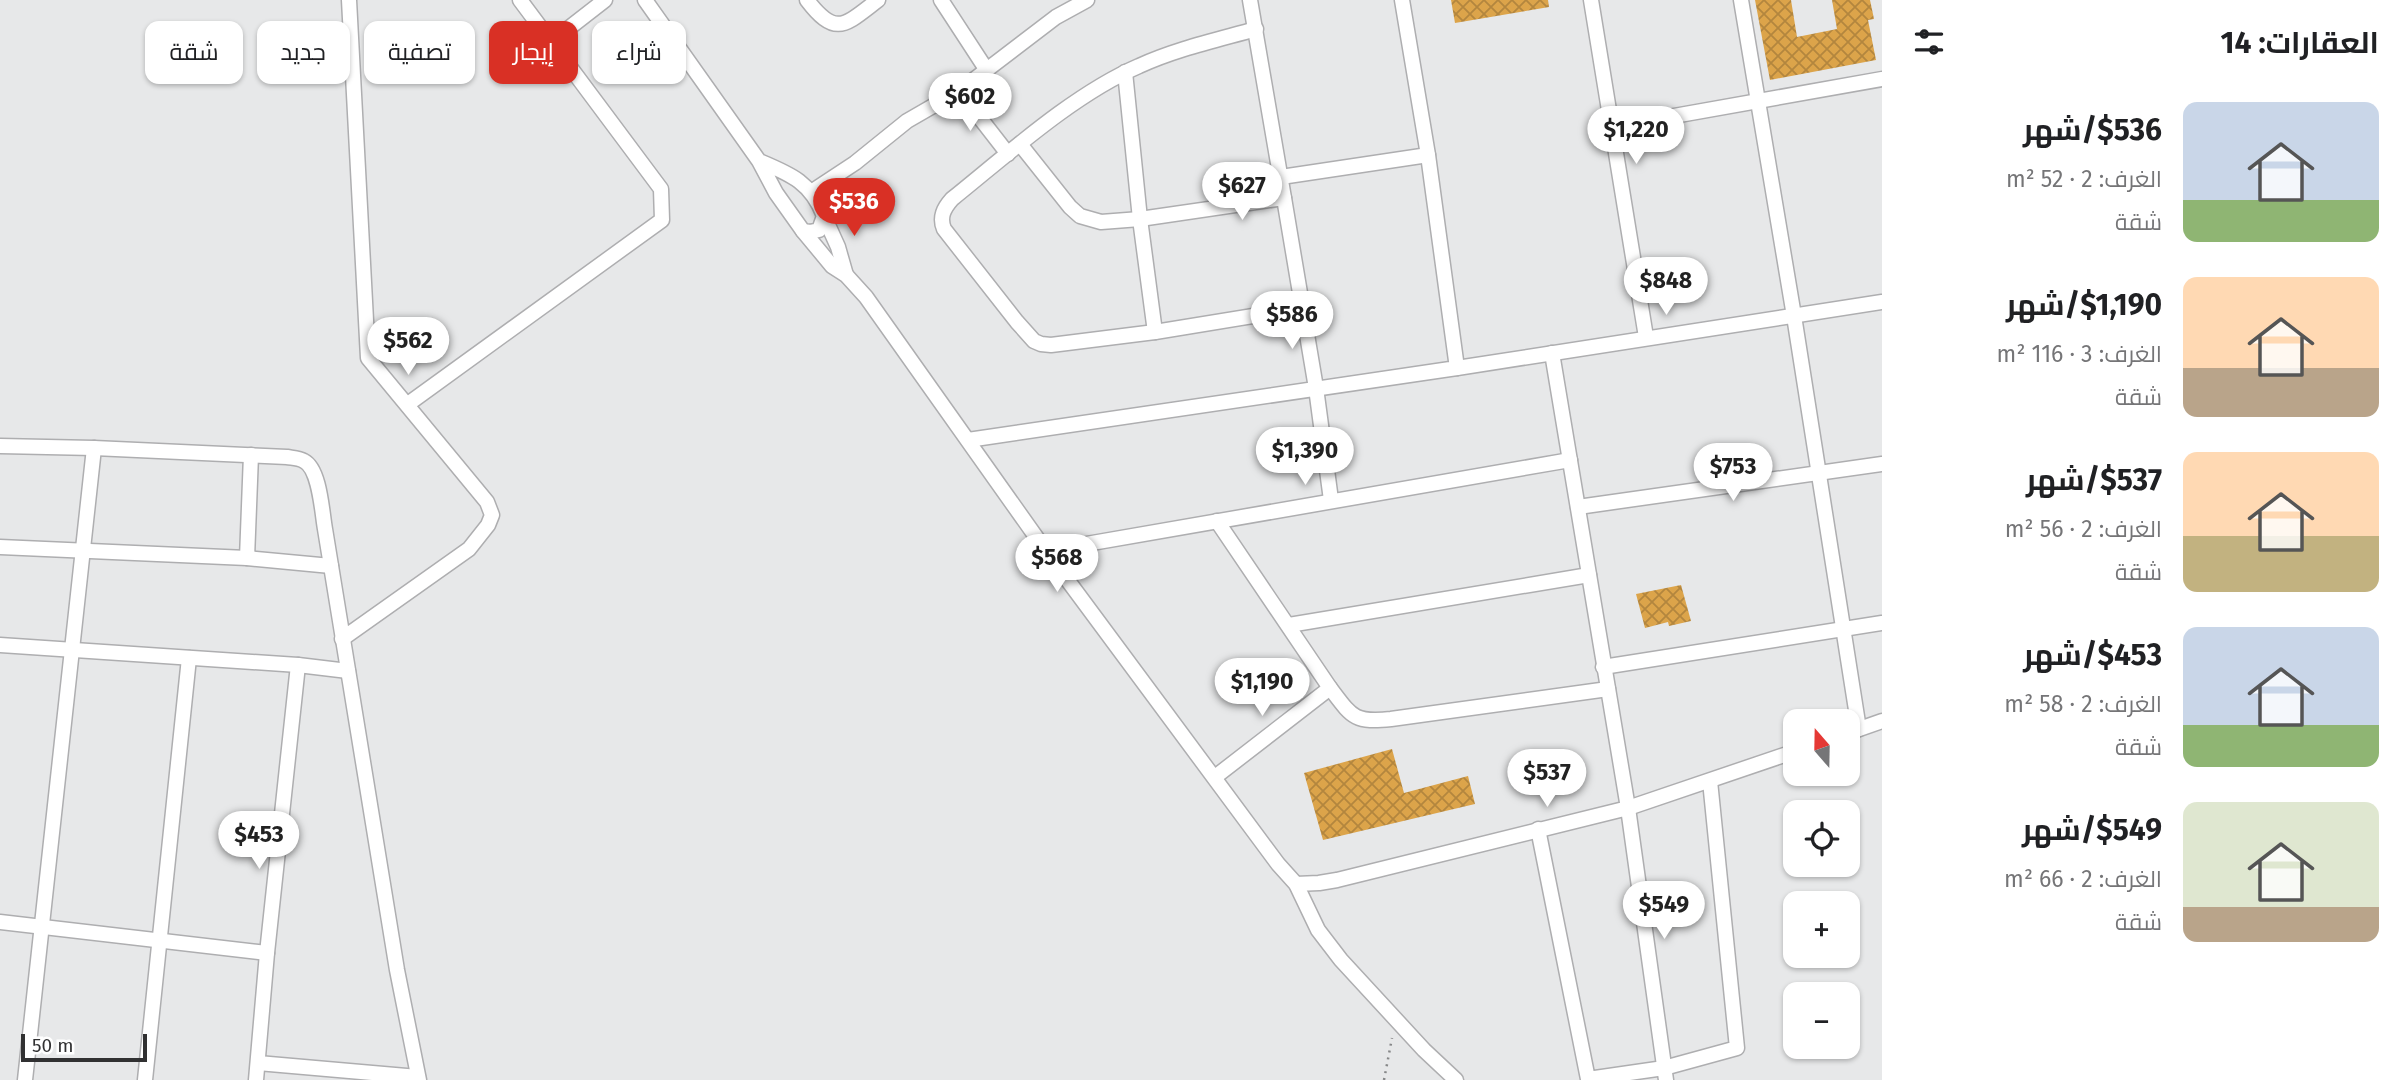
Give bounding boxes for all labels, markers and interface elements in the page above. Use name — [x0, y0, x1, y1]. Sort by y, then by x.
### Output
chip: شقة — [145, 21, 243, 84]
chip: جديد — [257, 21, 350, 84]
chip: تصفية — [364, 21, 475, 84]
chip: إيجار — [489, 21, 578, 84]
chip: شراء — [592, 21, 686, 84]
icon: filters — [1910, 23, 1948, 61]
text: العقارات: 14 — [2221, 25, 2379, 61]
pin: $602 — [929, 74, 1011, 133]
text: $602 — [945, 82, 995, 110]
pin: $1,220 — [1579, 106, 1693, 166]
text: $536/شهر — [2023, 112, 2162, 148]
text: $1,220 — [1603, 115, 1669, 143]
icon: home — [2239, 130, 2323, 214]
pin: $627 — [1201, 162, 1283, 222]
text: الغرف: 2 · 52 m² — [2006, 165, 2162, 193]
text: $627 — [1218, 171, 1266, 199]
pin: $536 — [813, 178, 895, 238]
text: $536 — [829, 187, 879, 215]
text: شقة — [2115, 208, 2162, 236]
pin: $848 — [1625, 258, 1707, 317]
text: $848 — [1640, 266, 1692, 294]
text: $1,190/شهر — [2006, 287, 2162, 323]
pin: $586 — [1251, 292, 1333, 351]
text: $586 — [1266, 300, 1318, 328]
icon: home — [2239, 305, 2323, 389]
pin: $562 — [367, 318, 449, 377]
text: $562 — [383, 326, 433, 354]
text: الغرف: 3 · 116 m² — [1997, 340, 2162, 368]
text: شقة — [2115, 383, 2162, 411]
pin: $1,390 — [1248, 428, 1362, 487]
text: $1,390 — [1272, 436, 1338, 464]
pin: $753 — [1692, 444, 1774, 503]
text: $753 — [1710, 452, 1756, 480]
text: $537/شهر — [2026, 462, 2162, 498]
icon: home — [2239, 480, 2323, 564]
text: الغرف: 2 · 56 m² — [2005, 515, 2162, 543]
pin: $568 — [1016, 534, 1098, 594]
text: $568 — [1031, 543, 1083, 571]
text: شقة — [2115, 558, 2162, 586]
text: $453/شهر — [2023, 637, 2162, 673]
icon: home — [2239, 655, 2323, 739]
pin: $1,190 — [1205, 658, 1319, 718]
text: $1,190 — [1231, 667, 1293, 695]
text: الغرف: 2 · 58 m² — [2004, 690, 2162, 718]
north arrow — [1783, 709, 1860, 786]
map controls — [1783, 709, 1860, 1059]
text: شقة — [2115, 733, 2162, 761]
pin: $537 — [1506, 750, 1588, 809]
text: $537 — [1523, 758, 1571, 786]
button: locate — [1783, 800, 1860, 877]
pin: $453 — [218, 812, 300, 871]
text: $549/شهر — [2022, 812, 2162, 848]
text: $453 — [234, 820, 284, 848]
icon: home — [2239, 830, 2323, 914]
text: الغرف: 2 · 66 m² — [2004, 865, 2162, 893]
pin: $549 — [1623, 881, 1705, 941]
text: $549 — [1639, 890, 1689, 918]
button: + — [1783, 891, 1860, 968]
text: شقة — [2115, 908, 2162, 936]
button: − — [1783, 982, 1860, 1059]
scale bar — [21, 1031, 147, 1063]
text: 50 m — [32, 1034, 73, 1057]

